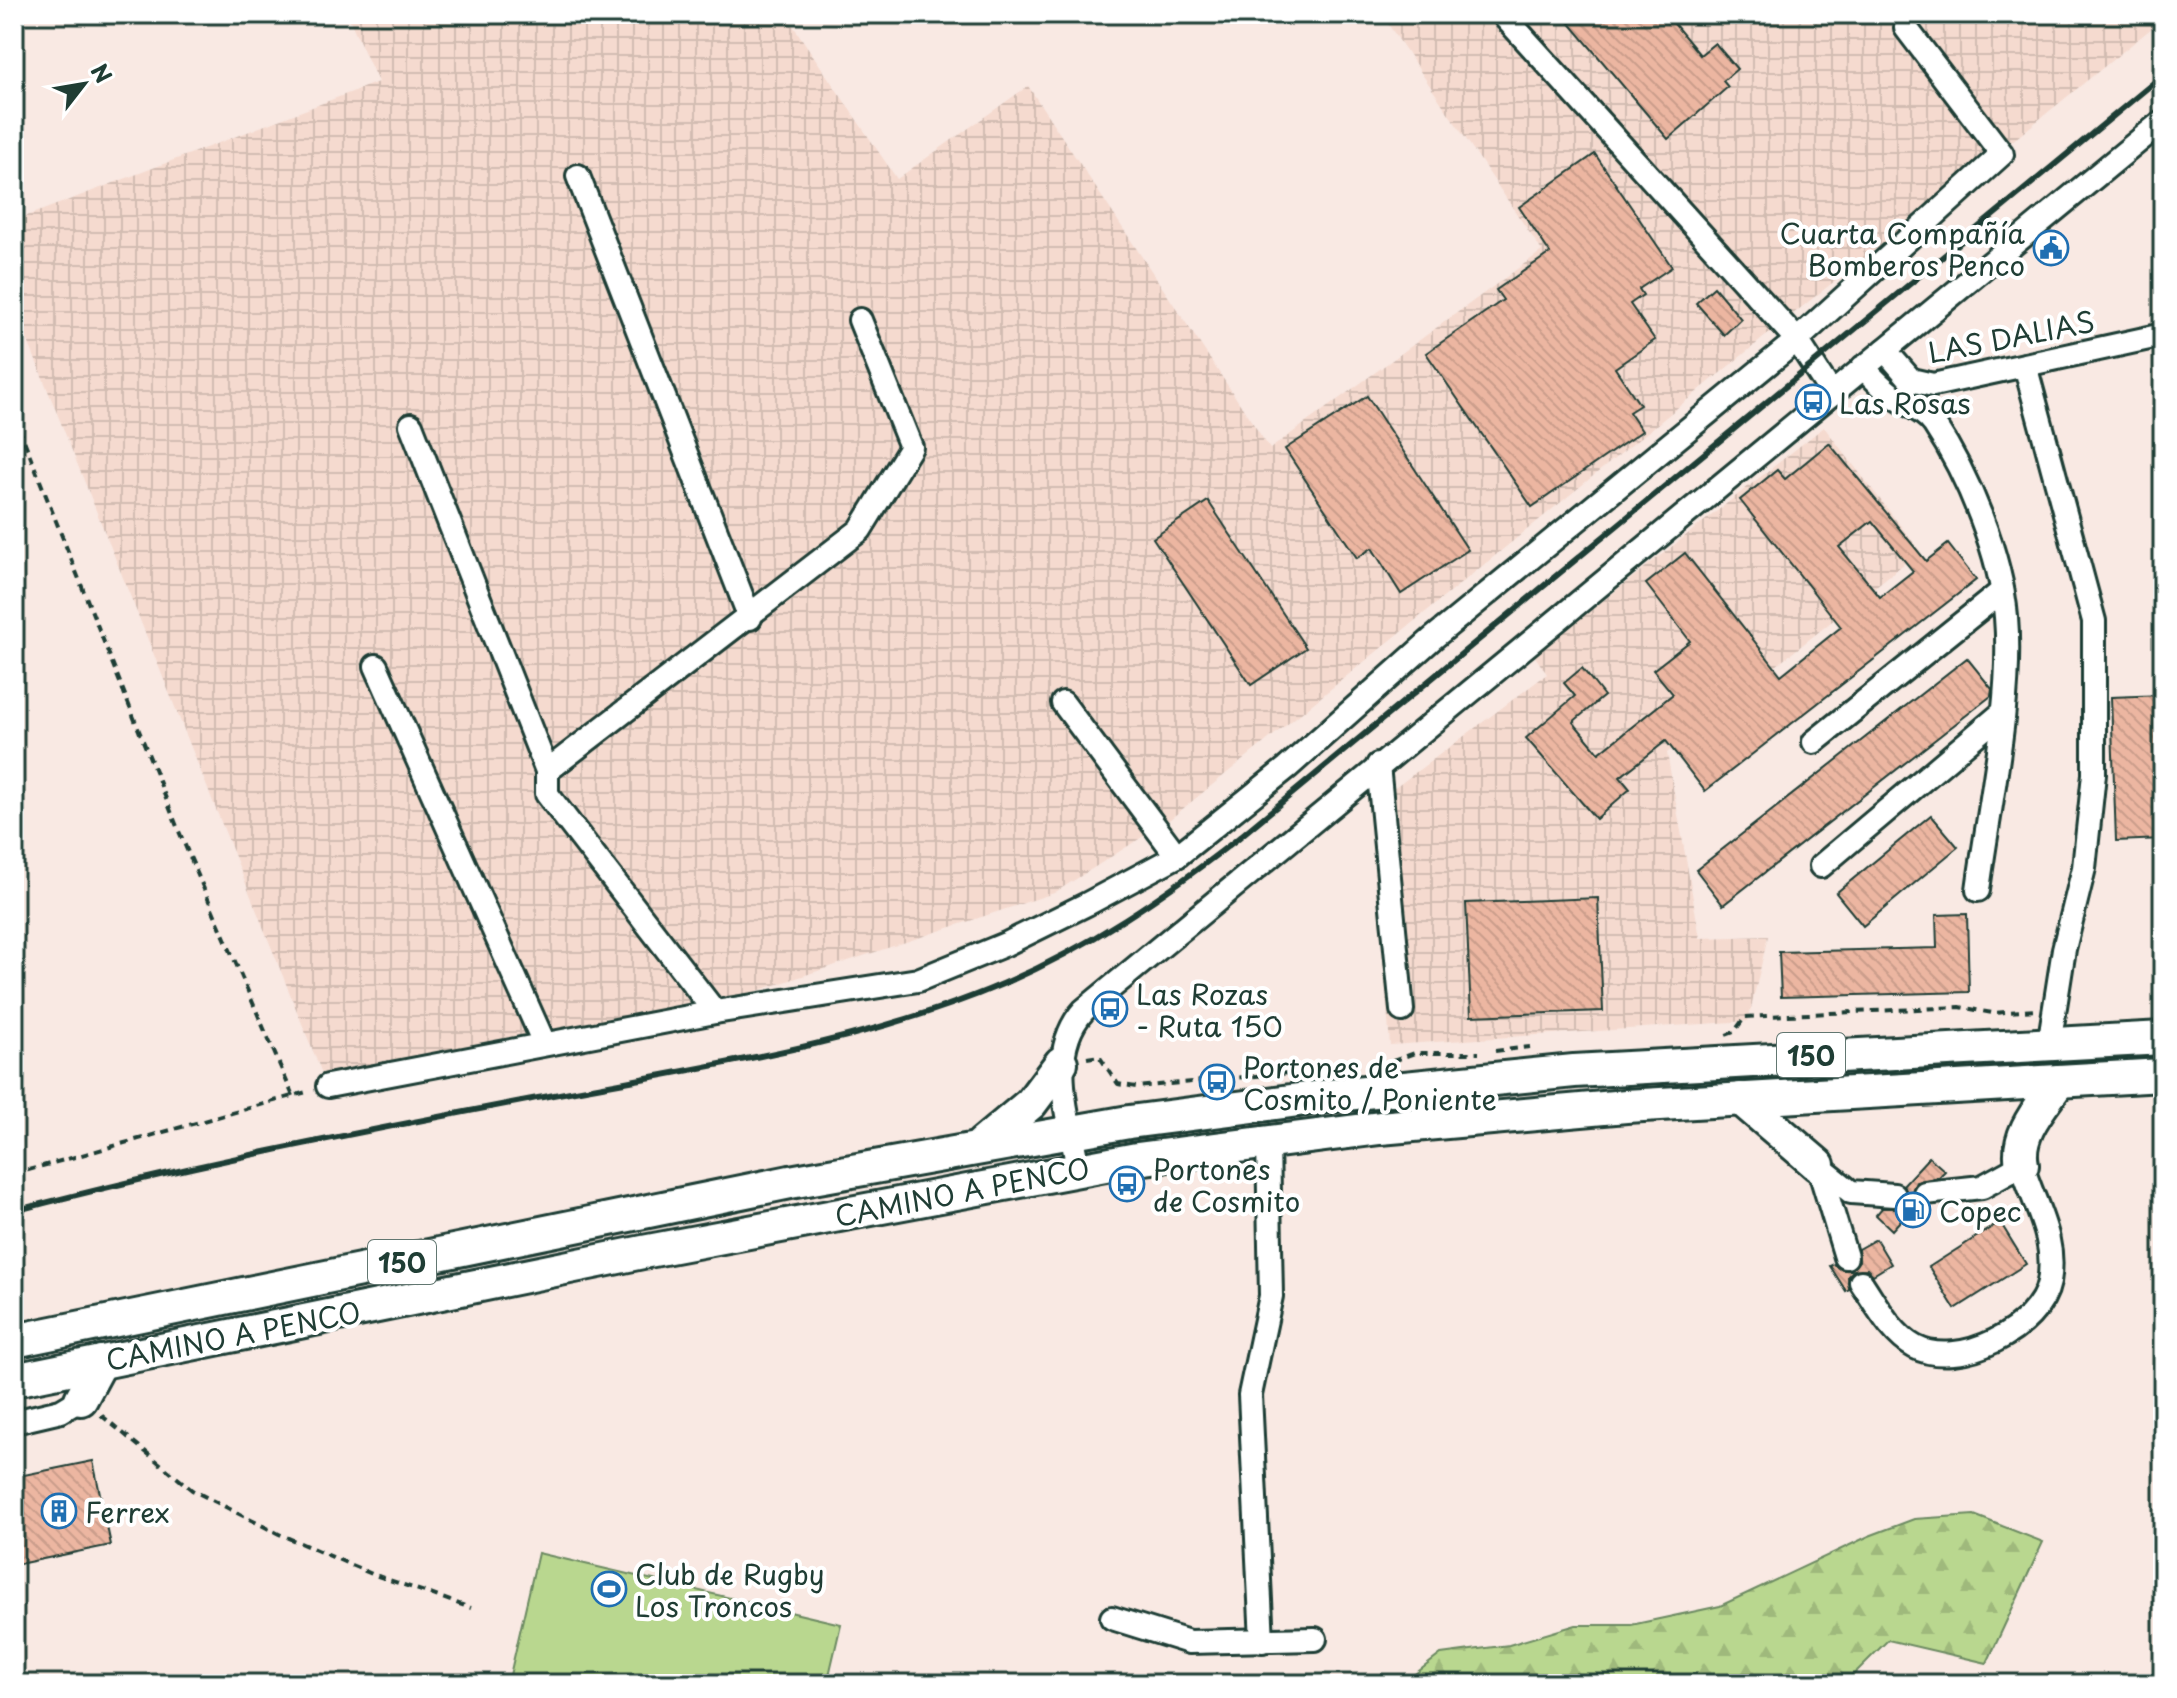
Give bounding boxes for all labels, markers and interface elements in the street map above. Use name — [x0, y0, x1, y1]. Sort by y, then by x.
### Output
north arrow — [44, 44, 124, 124]
text: N — [84, 57, 121, 89]
place label: Cuarta Compañía Bomberos Penco — [1779, 211, 2026, 286]
public building icon: Cuarta Compañía Bomberos Penco — [2032, 229, 2070, 267]
street label: LAS DALIAS — [1924, 299, 2098, 373]
place label: Las Rosas — [1839, 381, 1970, 424]
bus stop icon: Las Rosas — [1794, 383, 1832, 421]
place label: Las Rozas - Ruta 150 — [1136, 972, 1283, 1047]
bus stop icon: Las Rozas - Ruta 150 — [1091, 990, 1129, 1028]
road number: 150 — [1777, 1033, 1845, 1077]
place label: Portones de Cosmito / Poniente — [1243, 1045, 1497, 1120]
bus stop icon: Portones de Cosmito / Poniente — [1198, 1063, 1236, 1101]
street label: CAMINO A PENCO — [831, 1145, 1093, 1237]
place label: Portones de Cosmito — [1153, 1147, 1300, 1222]
bus stop icon: Portones de Cosmito — [1108, 1165, 1146, 1203]
place label: Copec — [1939, 1189, 2021, 1232]
fuel station icon: Copec — [1894, 1191, 1932, 1229]
road number: 150 — [368, 1240, 436, 1284]
street label: CAMINO A PENCO — [102, 1289, 364, 1381]
place label: Ferrex — [85, 1490, 170, 1533]
building icon: Ferrex — [40, 1492, 78, 1530]
place label: Club de Rugby Los Troncos — [635, 1552, 825, 1627]
sports icon: Club de Rugby Los Troncos — [590, 1570, 628, 1608]

